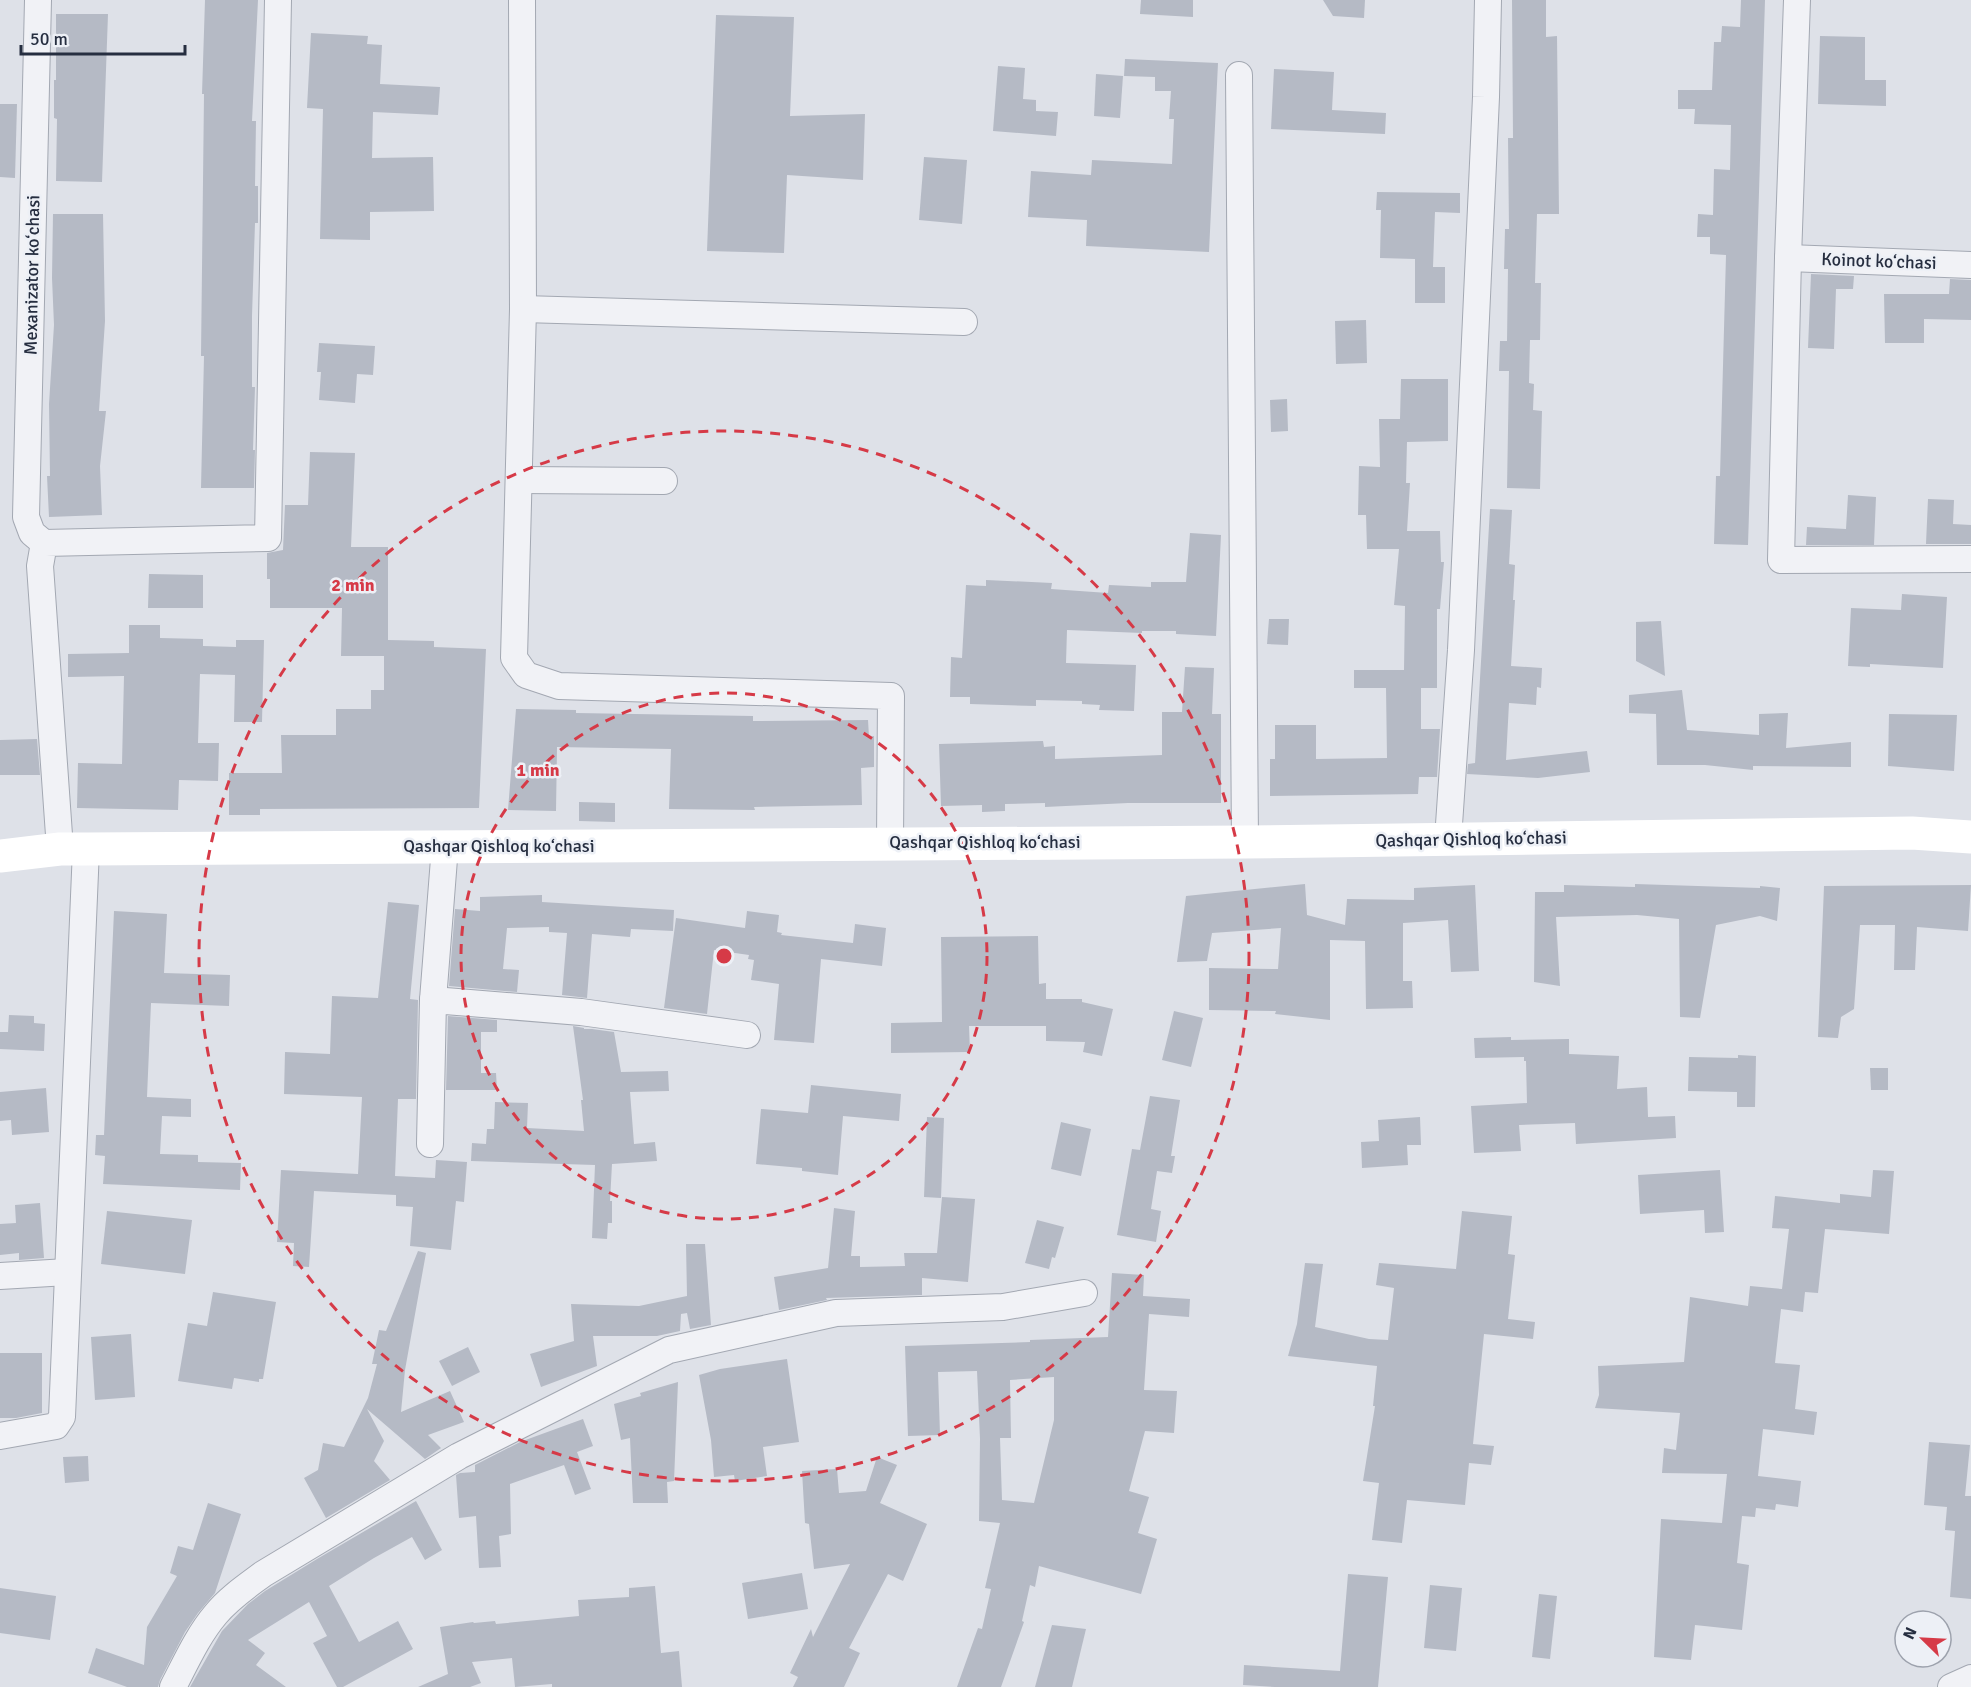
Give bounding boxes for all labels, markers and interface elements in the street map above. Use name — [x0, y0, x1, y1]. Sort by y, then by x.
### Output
scale bar — [21, 18, 184, 56]
text: 50 m — [30, 28, 68, 50]
street label: Mexanizator koʻchasi — [20, 195, 44, 355]
street label: Koinot koʻchasi — [1821, 248, 1937, 274]
text: 2 min — [331, 574, 375, 596]
text: 1 min — [516, 759, 560, 781]
street label: Qashqar Qishloq koʻchasi — [1375, 826, 1567, 852]
street label: Qashqar Qishloq koʻchasi — [889, 831, 1081, 853]
street label: Qashqar Qishloq koʻchasi — [403, 835, 595, 857]
centre of rings — [714, 946, 734, 966]
north arrow — [1893, 1609, 1953, 1669]
text: N — [1899, 1624, 1922, 1642]

